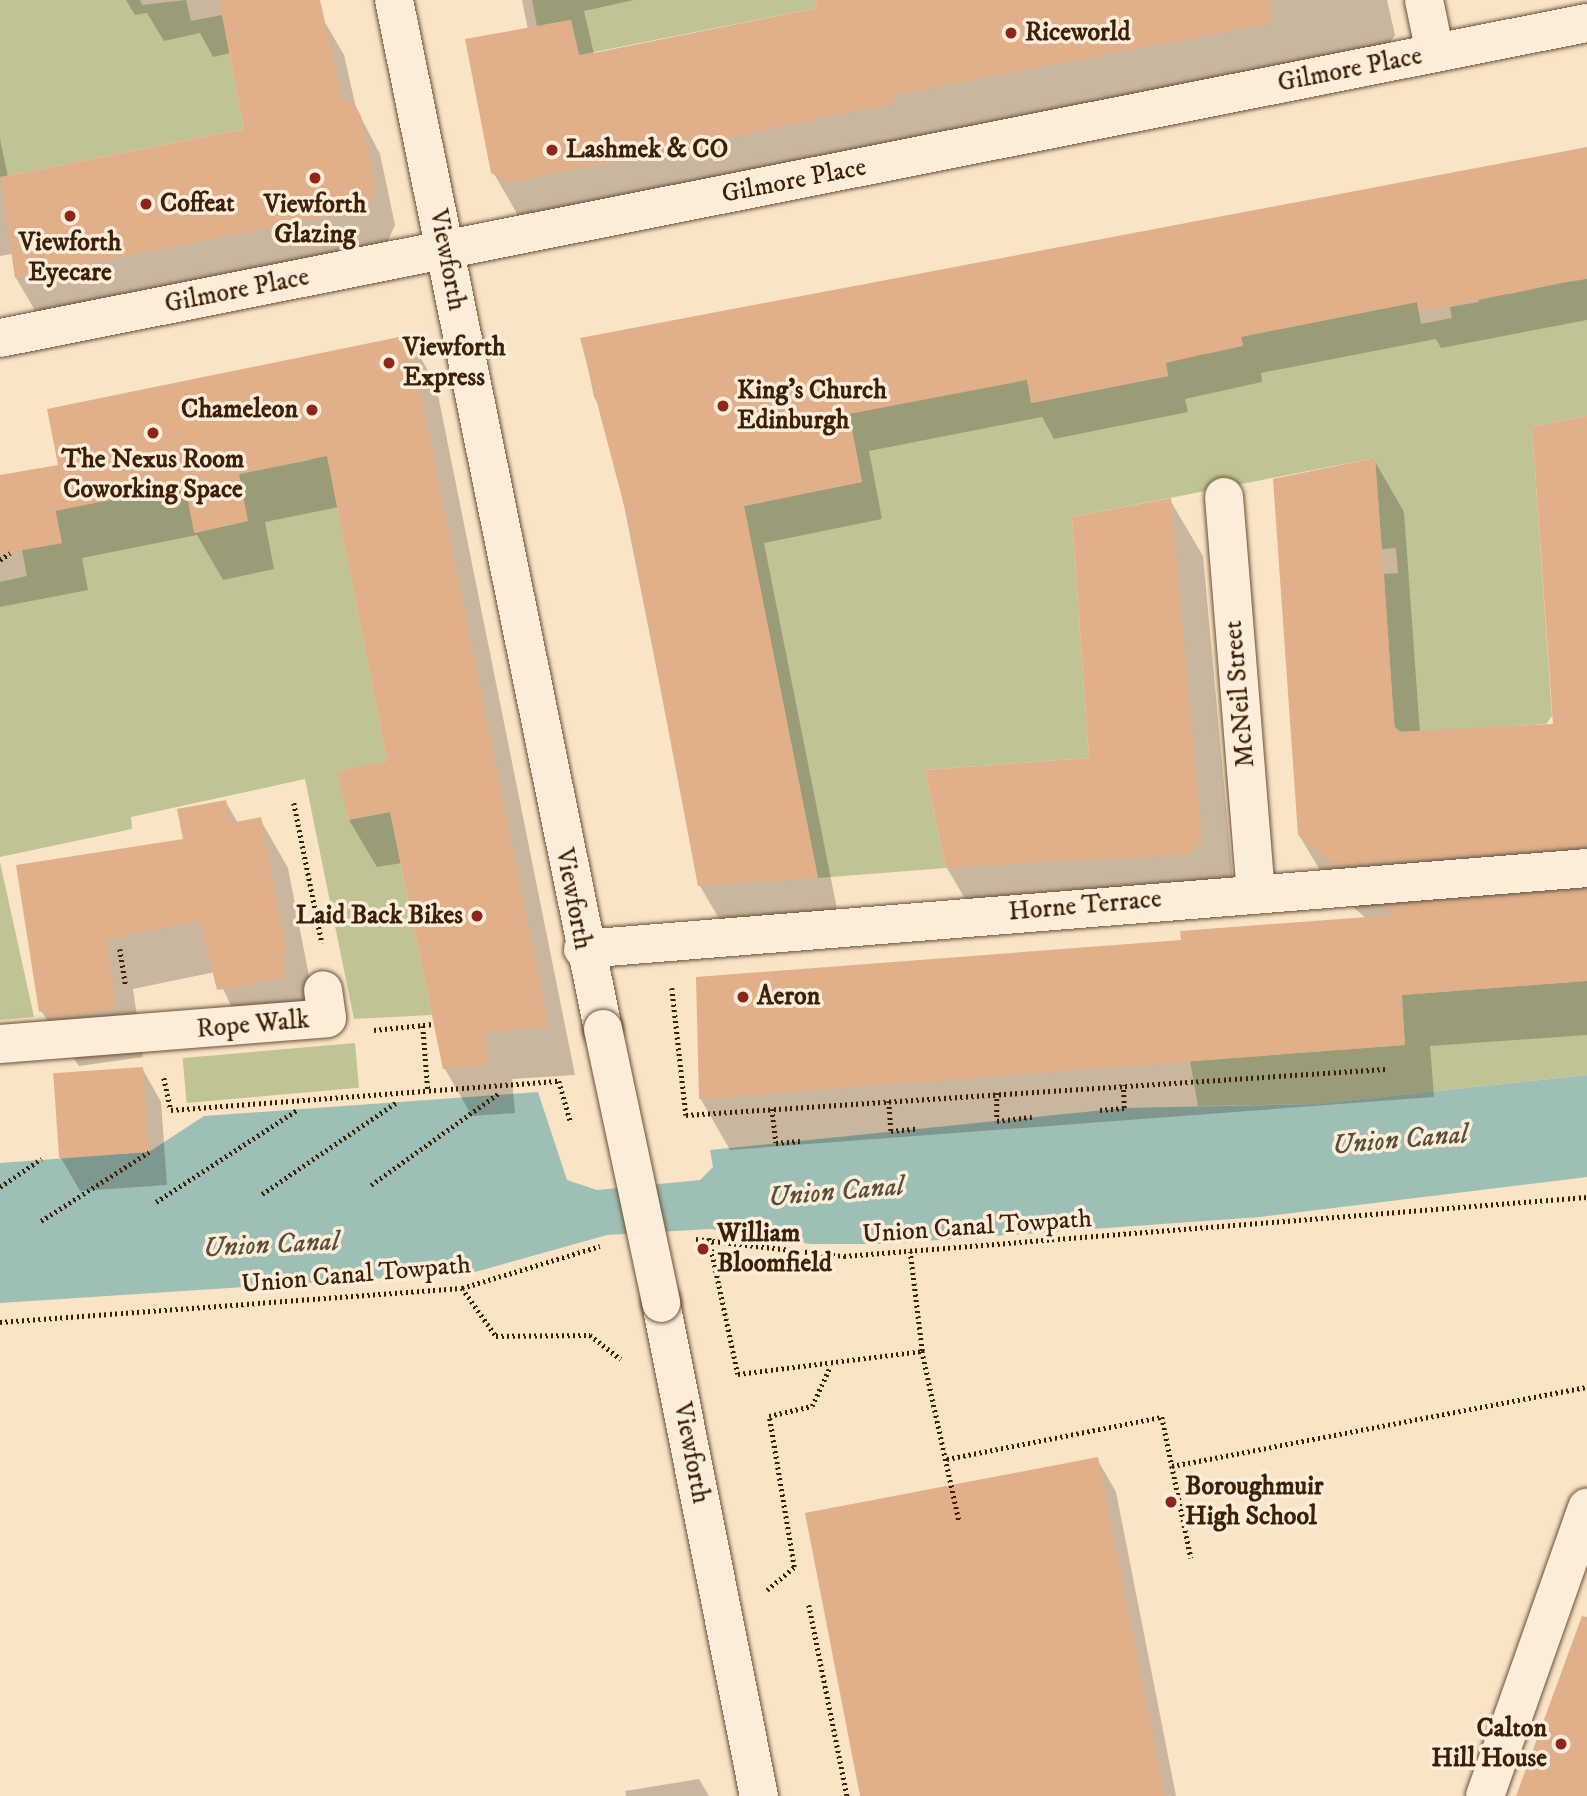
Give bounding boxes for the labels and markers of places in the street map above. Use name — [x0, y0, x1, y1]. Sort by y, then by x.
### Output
place label: Riceworld — [1025, 17, 1130, 49]
marker: Riceworld — [1003, 25, 1019, 41]
place label: Lashmek & CO — [566, 134, 728, 166]
marker: Lashmek & CO — [544, 142, 560, 158]
marker: Viewforth Glazing — [307, 170, 323, 186]
place label: Coffeat — [160, 188, 235, 220]
place label: Viewforth Glazing — [264, 189, 366, 250]
marker: Coffeat — [138, 196, 154, 212]
marker: Viewforth Eyecare — [62, 208, 78, 224]
place label: Viewforth Eyecare — [19, 227, 121, 288]
place label: Viewforth Express — [403, 332, 506, 394]
marker: Viewforth Express — [381, 355, 397, 371]
place label: King's Church Edinburgh — [737, 375, 887, 436]
place label: Chameleon — [181, 394, 298, 426]
marker: King's Church Edinburgh — [715, 398, 731, 414]
marker: Chameleon — [304, 402, 320, 418]
marker: The Nexus Room Coworking Space — [145, 425, 161, 441]
place label: The Nexus Room Coworking Space — [62, 444, 244, 505]
place label: Laid Back Bikes — [296, 900, 463, 932]
marker: Laid Back Bikes — [469, 908, 485, 924]
place label: Aeron — [757, 981, 820, 1013]
marker: Aeron — [735, 989, 751, 1005]
place label: William Bloomfield — [717, 1218, 832, 1280]
marker: William Bloomfield — [695, 1241, 711, 1257]
place label: Boroughmuir High School — [1185, 1471, 1324, 1532]
marker: Boroughmuir High School — [1163, 1494, 1179, 1510]
place label: Calton Hill House — [1431, 1713, 1547, 1774]
marker: Calton Hill House — [1553, 1736, 1569, 1752]

